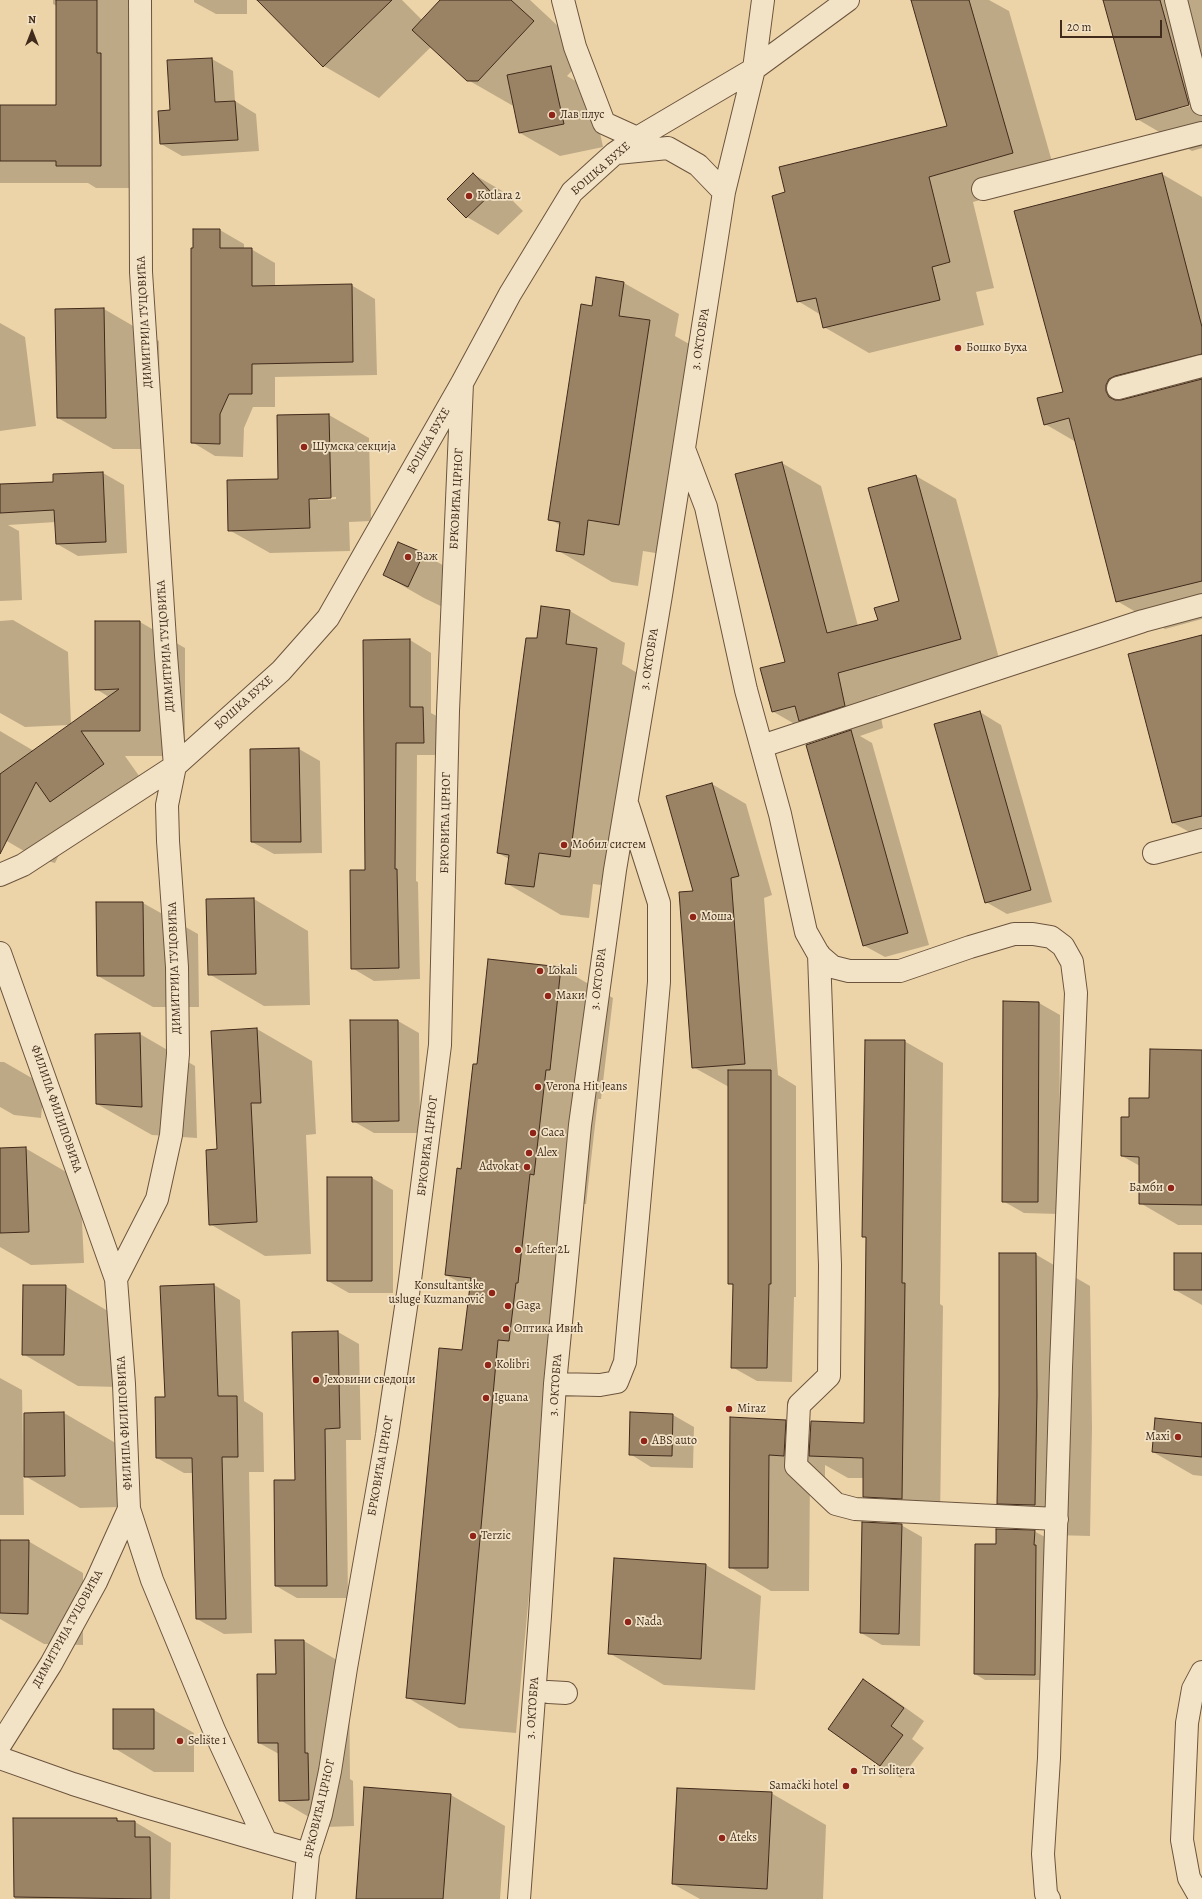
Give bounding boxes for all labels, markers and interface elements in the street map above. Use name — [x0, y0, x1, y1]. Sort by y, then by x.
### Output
north arrow — [12, 12, 52, 52]
text: N — [28, 12, 36, 27]
scale bar — [1062, 12, 1164, 38]
text: 20 m — [1067, 19, 1091, 35]
place label: Лав плус — [560, 108, 604, 122]
marker: Лав плус — [547, 110, 557, 120]
street label: БОШКА БУХЕ — [568, 139, 634, 199]
place label: Kotlara 2 — [477, 189, 521, 203]
marker: Kotlara 2 — [464, 191, 474, 201]
street label: ДИМИТРИЈА ТУЦОВИЋА — [134, 256, 156, 388]
street label: 3. ОКТОБРА — [689, 307, 713, 371]
place label: Бошко Буха — [966, 341, 1027, 355]
marker: Бошко Буха — [953, 343, 963, 353]
street label: БОШКА БУХЕ — [404, 405, 454, 477]
place label: Шумска секција — [312, 440, 396, 454]
marker: Шумска секција — [299, 442, 309, 452]
street label: БРКОВИЋА ЦРНОГ — [447, 448, 467, 550]
place label: Важ — [416, 550, 438, 564]
marker: Важ — [403, 552, 413, 562]
street label: ДИМИТРИЈА ТУЦОВИЋА — [154, 579, 178, 713]
street label: 3. ОКТОБРА — [638, 627, 662, 691]
street label: БОШКА БУХЕ — [212, 673, 276, 733]
street label: БРКОВИЋА ЦРНОГ — [438, 772, 454, 874]
place label: Мобил систем — [572, 838, 646, 852]
marker: Мобил систем — [559, 840, 569, 850]
street label: ДИМИТРИЈА ТУЦОВИЋА — [165, 902, 185, 1034]
place label: Моша — [701, 910, 732, 924]
marker: Моша — [688, 912, 698, 922]
street label: 3. ОКТОБРА — [588, 947, 610, 1011]
place label: Lokali — [548, 964, 578, 978]
marker: Lokali — [535, 966, 545, 976]
place label: Маки — [556, 989, 585, 1003]
marker: Маки — [543, 991, 553, 1001]
street label: ФИЛИПА ФИЛИПОВИЋА — [27, 1043, 85, 1175]
place label: Verona Hit Jeans — [546, 1080, 627, 1094]
marker: Verona Hit Jeans — [533, 1082, 543, 1092]
street label: БРКОВИЋА ЦРНОГ — [415, 1095, 441, 1197]
place label: Caca — [541, 1126, 565, 1140]
marker: Caca — [528, 1128, 538, 1138]
place label: Alex — [537, 1146, 558, 1160]
marker: Alex — [524, 1148, 534, 1158]
place label: Advokat — [479, 1160, 519, 1174]
marker: Advokat — [522, 1162, 532, 1172]
place label: Бамби — [1129, 1181, 1163, 1195]
marker: Бамби — [1166, 1183, 1176, 1193]
place label: Lefter 2L — [526, 1243, 569, 1257]
marker: Lefter 2L — [513, 1245, 523, 1255]
place label: Konsultantske usluge Kuzmanović — [388, 1279, 484, 1307]
marker: Konsultantske usluge Kuzmanović — [487, 1288, 497, 1298]
place label: Gaga — [516, 1299, 541, 1313]
marker: Gaga — [503, 1301, 513, 1311]
place label: Оптика Ивић — [514, 1322, 583, 1336]
marker: Оптика Ивић — [501, 1324, 511, 1334]
street label: 3. ОКТОБРА — [547, 1353, 565, 1417]
street label: ФИЛИПА ФИЛИПОВИЋА — [114, 1356, 136, 1490]
place label: Kolibri — [496, 1358, 530, 1372]
marker: Kolibri — [483, 1360, 493, 1370]
place label: Јеховини сведоци — [324, 1373, 416, 1387]
marker: Јеховини сведоци — [311, 1375, 321, 1385]
place label: Iguana — [494, 1391, 528, 1405]
marker: Iguana — [481, 1393, 491, 1403]
place label: Miraz — [737, 1402, 766, 1416]
marker: Miraz — [724, 1404, 734, 1414]
street label: БРКОВИЋА ЦРНОГ — [365, 1415, 397, 1517]
place label: Maxi — [1145, 1430, 1170, 1444]
marker: Maxi — [1173, 1432, 1183, 1442]
place label: ABS auto — [652, 1434, 697, 1448]
marker: ABS auto — [639, 1436, 649, 1446]
place label: Terzic — [481, 1529, 511, 1543]
marker: Terzic — [468, 1531, 478, 1541]
street label: ДИМИТРИЈА ТУЦОВИЋА — [30, 1568, 106, 1690]
place label: Nada — [636, 1615, 662, 1629]
marker: Nada — [623, 1617, 633, 1627]
street label: 3. ОКТОБРА — [524, 1676, 542, 1740]
place label: Selište 1 — [188, 1734, 226, 1748]
marker: Selište 1 — [175, 1736, 185, 1746]
street label: БРКОВИЋА ЦРНОГ — [302, 1758, 338, 1860]
place label: Tri solitera — [862, 1764, 915, 1778]
marker: Tri solitera — [849, 1766, 859, 1776]
place label: Samački hotel — [769, 1779, 838, 1793]
marker: Samački hotel — [841, 1781, 851, 1791]
place label: Ateks — [730, 1831, 757, 1845]
marker: Ateks — [717, 1833, 727, 1843]

